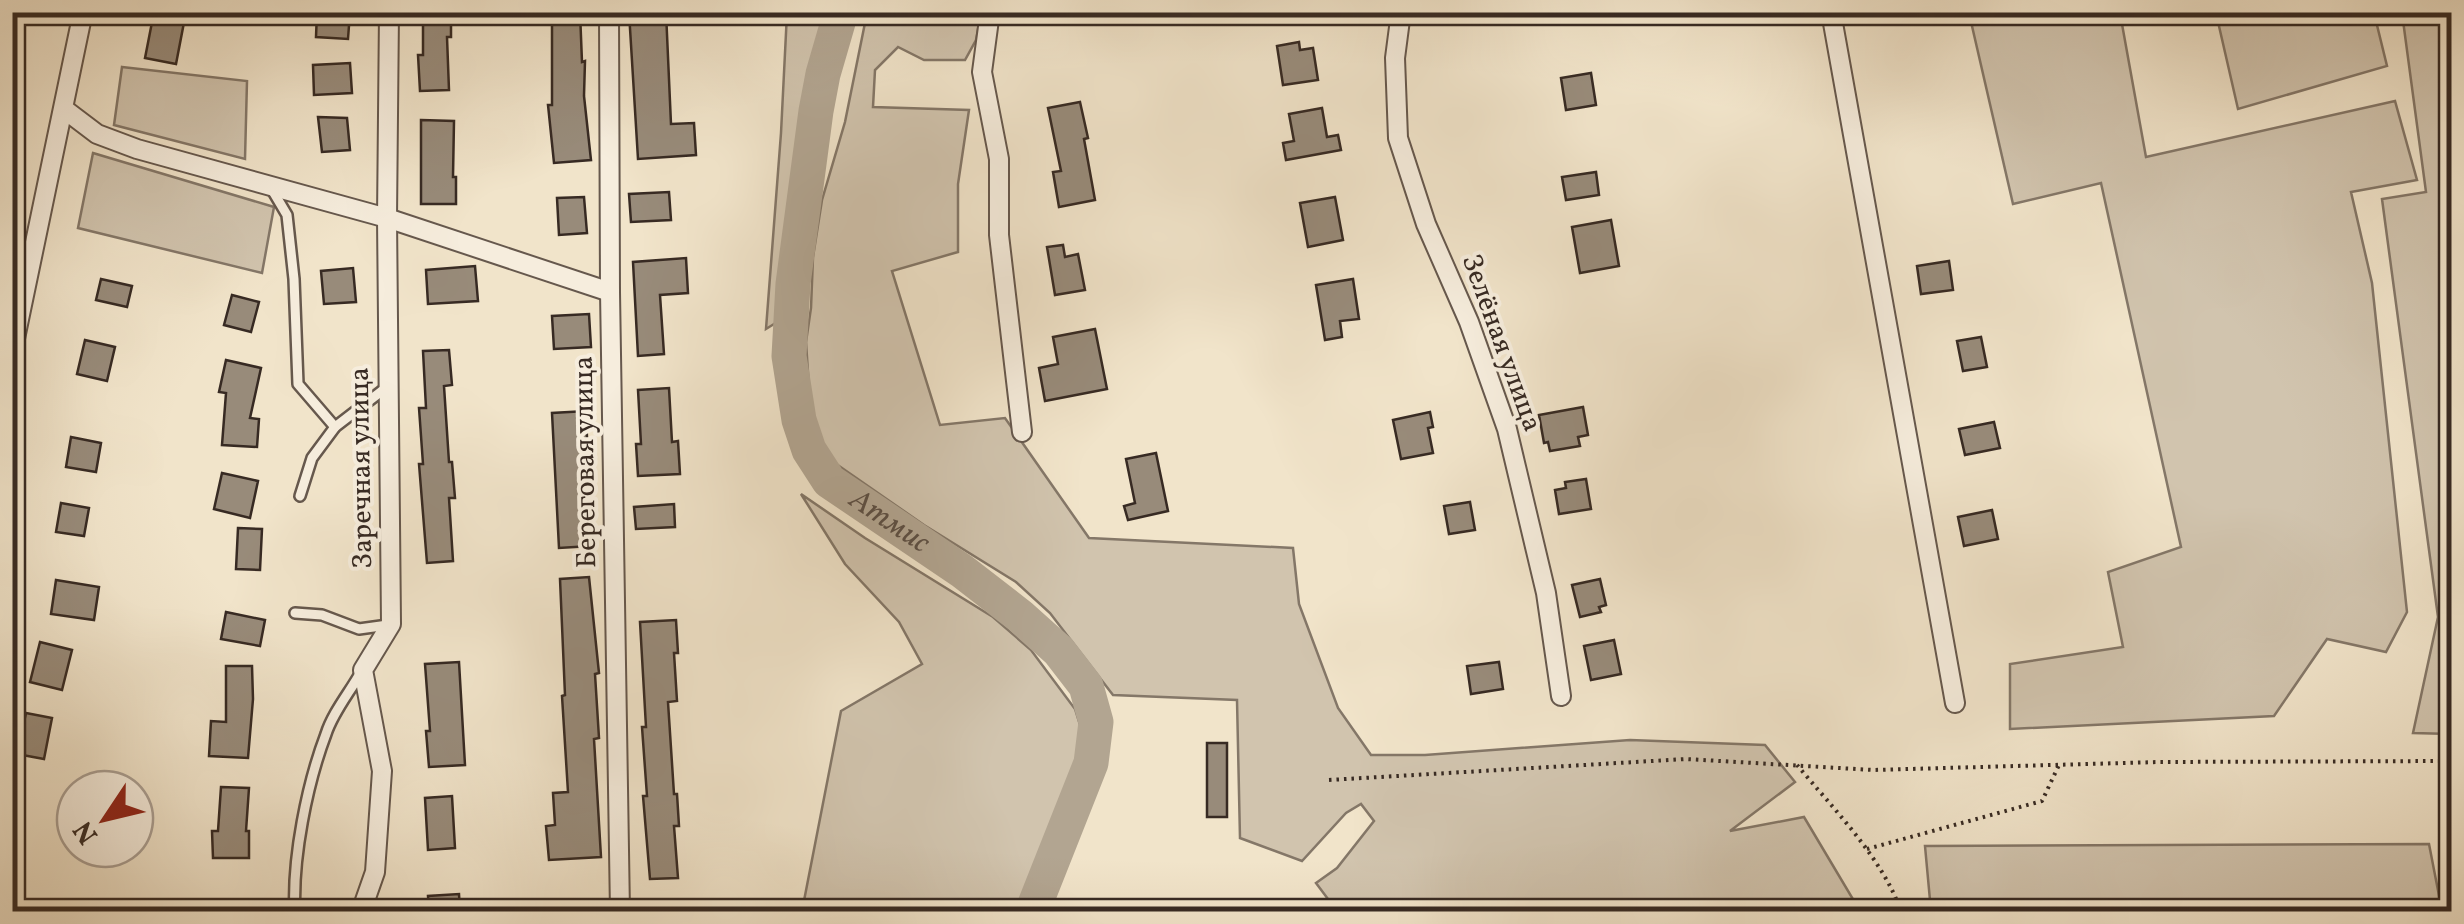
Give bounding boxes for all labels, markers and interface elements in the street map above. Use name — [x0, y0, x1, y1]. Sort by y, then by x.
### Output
street label: Зелёная улица — [1451, 249, 1551, 437]
street label: Береговая улица — [565, 356, 607, 568]
street label: Заречная улица — [341, 367, 383, 569]
water label: Атмис — [840, 479, 938, 564]
north arrow — [55, 769, 155, 869]
text: N — [65, 812, 108, 851]

